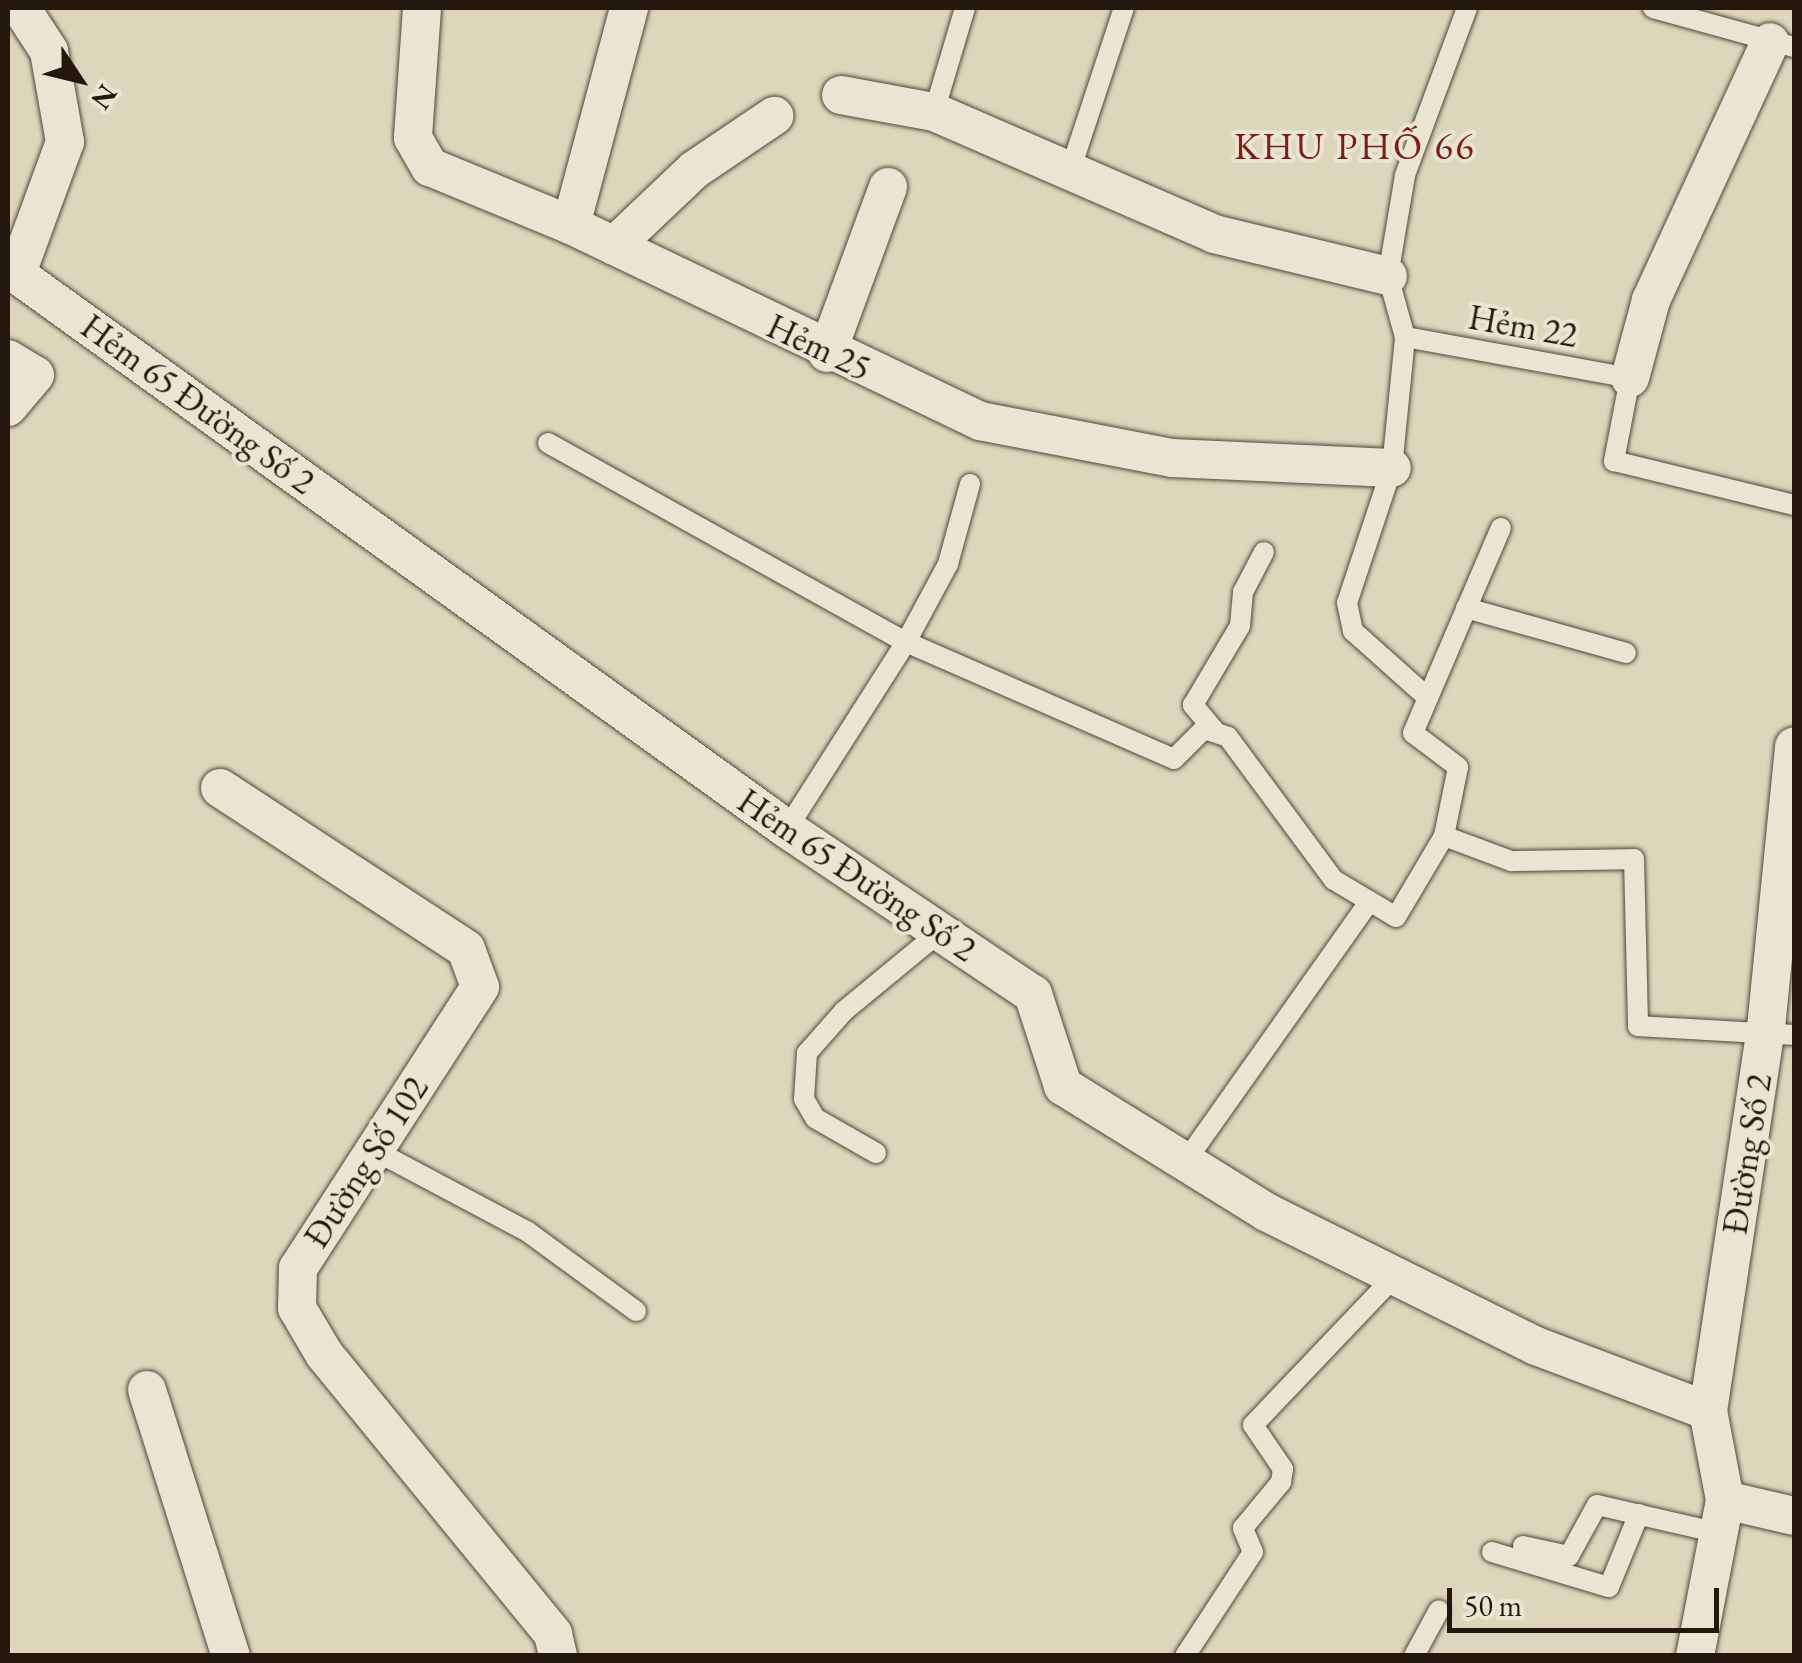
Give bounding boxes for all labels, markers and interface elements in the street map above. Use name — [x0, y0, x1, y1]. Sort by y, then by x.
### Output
north arrow — [30, 30, 130, 130]
text: N — [83, 78, 126, 117]
district label: KHU PHỐ 66 — [1234, 123, 1476, 169]
street label: Hẻm 22 — [1465, 296, 1581, 356]
street label: Hẻm 65 Đường Số 2 — [73, 305, 323, 503]
street label: Hẻm 25 — [760, 305, 878, 389]
street label: Hẻm 65 Đường Số 2 — [730, 780, 984, 970]
street label: Đường Số 102 — [295, 1069, 437, 1255]
street label: Đường Số 2 — [1714, 1071, 1780, 1237]
scale bar — [1452, 1568, 1724, 1630]
text: 50 m — [1464, 1586, 1522, 1625]

